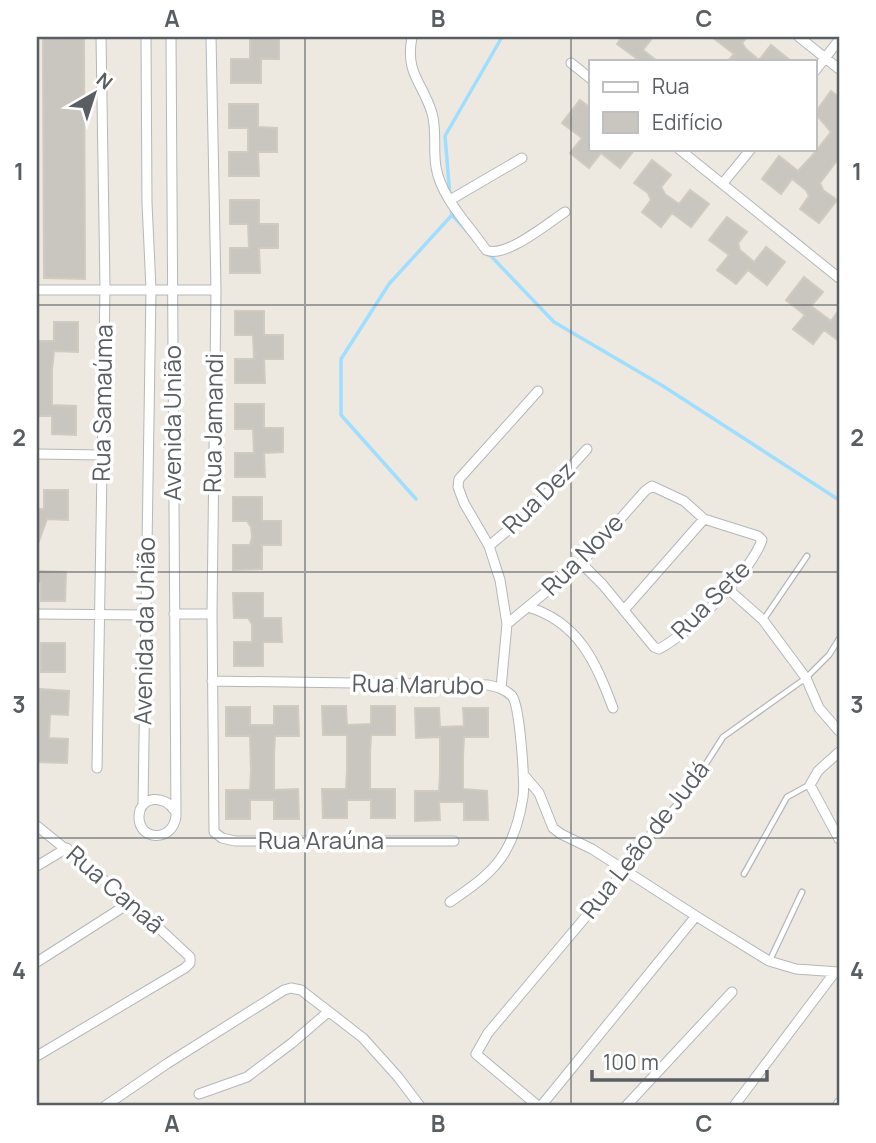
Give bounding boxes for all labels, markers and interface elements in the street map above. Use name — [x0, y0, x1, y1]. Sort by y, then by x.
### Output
text: A — [164, 2, 180, 34]
text: B — [431, 2, 445, 34]
text: C — [696, 2, 713, 34]
north arrow — [60, 60, 130, 130]
legend — [589, 60, 816, 150]
text: N — [91, 66, 118, 95]
text: Rua — [652, 72, 689, 100]
text: Edifício — [652, 108, 723, 136]
text: 1 — [14, 155, 24, 187]
text: 1 — [852, 155, 862, 187]
street label: Rua Samaúma — [84, 324, 119, 482]
street label: Avenida União — [155, 345, 188, 501]
street label: Rua Jamandi — [195, 353, 230, 493]
text: 2 — [12, 421, 26, 453]
text: 2 — [850, 421, 864, 453]
street label: Rua Dez — [494, 453, 582, 541]
street label: Rua Nove — [534, 506, 630, 602]
street label: Avenida da União — [125, 536, 162, 725]
street label: Rua Sete — [663, 552, 757, 646]
street label: Rua Marubo — [352, 666, 484, 701]
text: 3 — [12, 688, 26, 720]
text: 3 — [850, 688, 864, 720]
street label: Rua Leão de Judá — [572, 753, 716, 925]
street label: Rua Araúna — [258, 823, 384, 856]
street label: Rua Canaã — [60, 837, 172, 940]
text: 4 — [12, 954, 26, 986]
text: 4 — [850, 954, 864, 986]
scale bar — [592, 1038, 768, 1082]
text: 100 m — [603, 1048, 659, 1076]
text: A — [164, 1107, 180, 1139]
text: B — [431, 1107, 445, 1139]
text: C — [696, 1107, 713, 1139]

